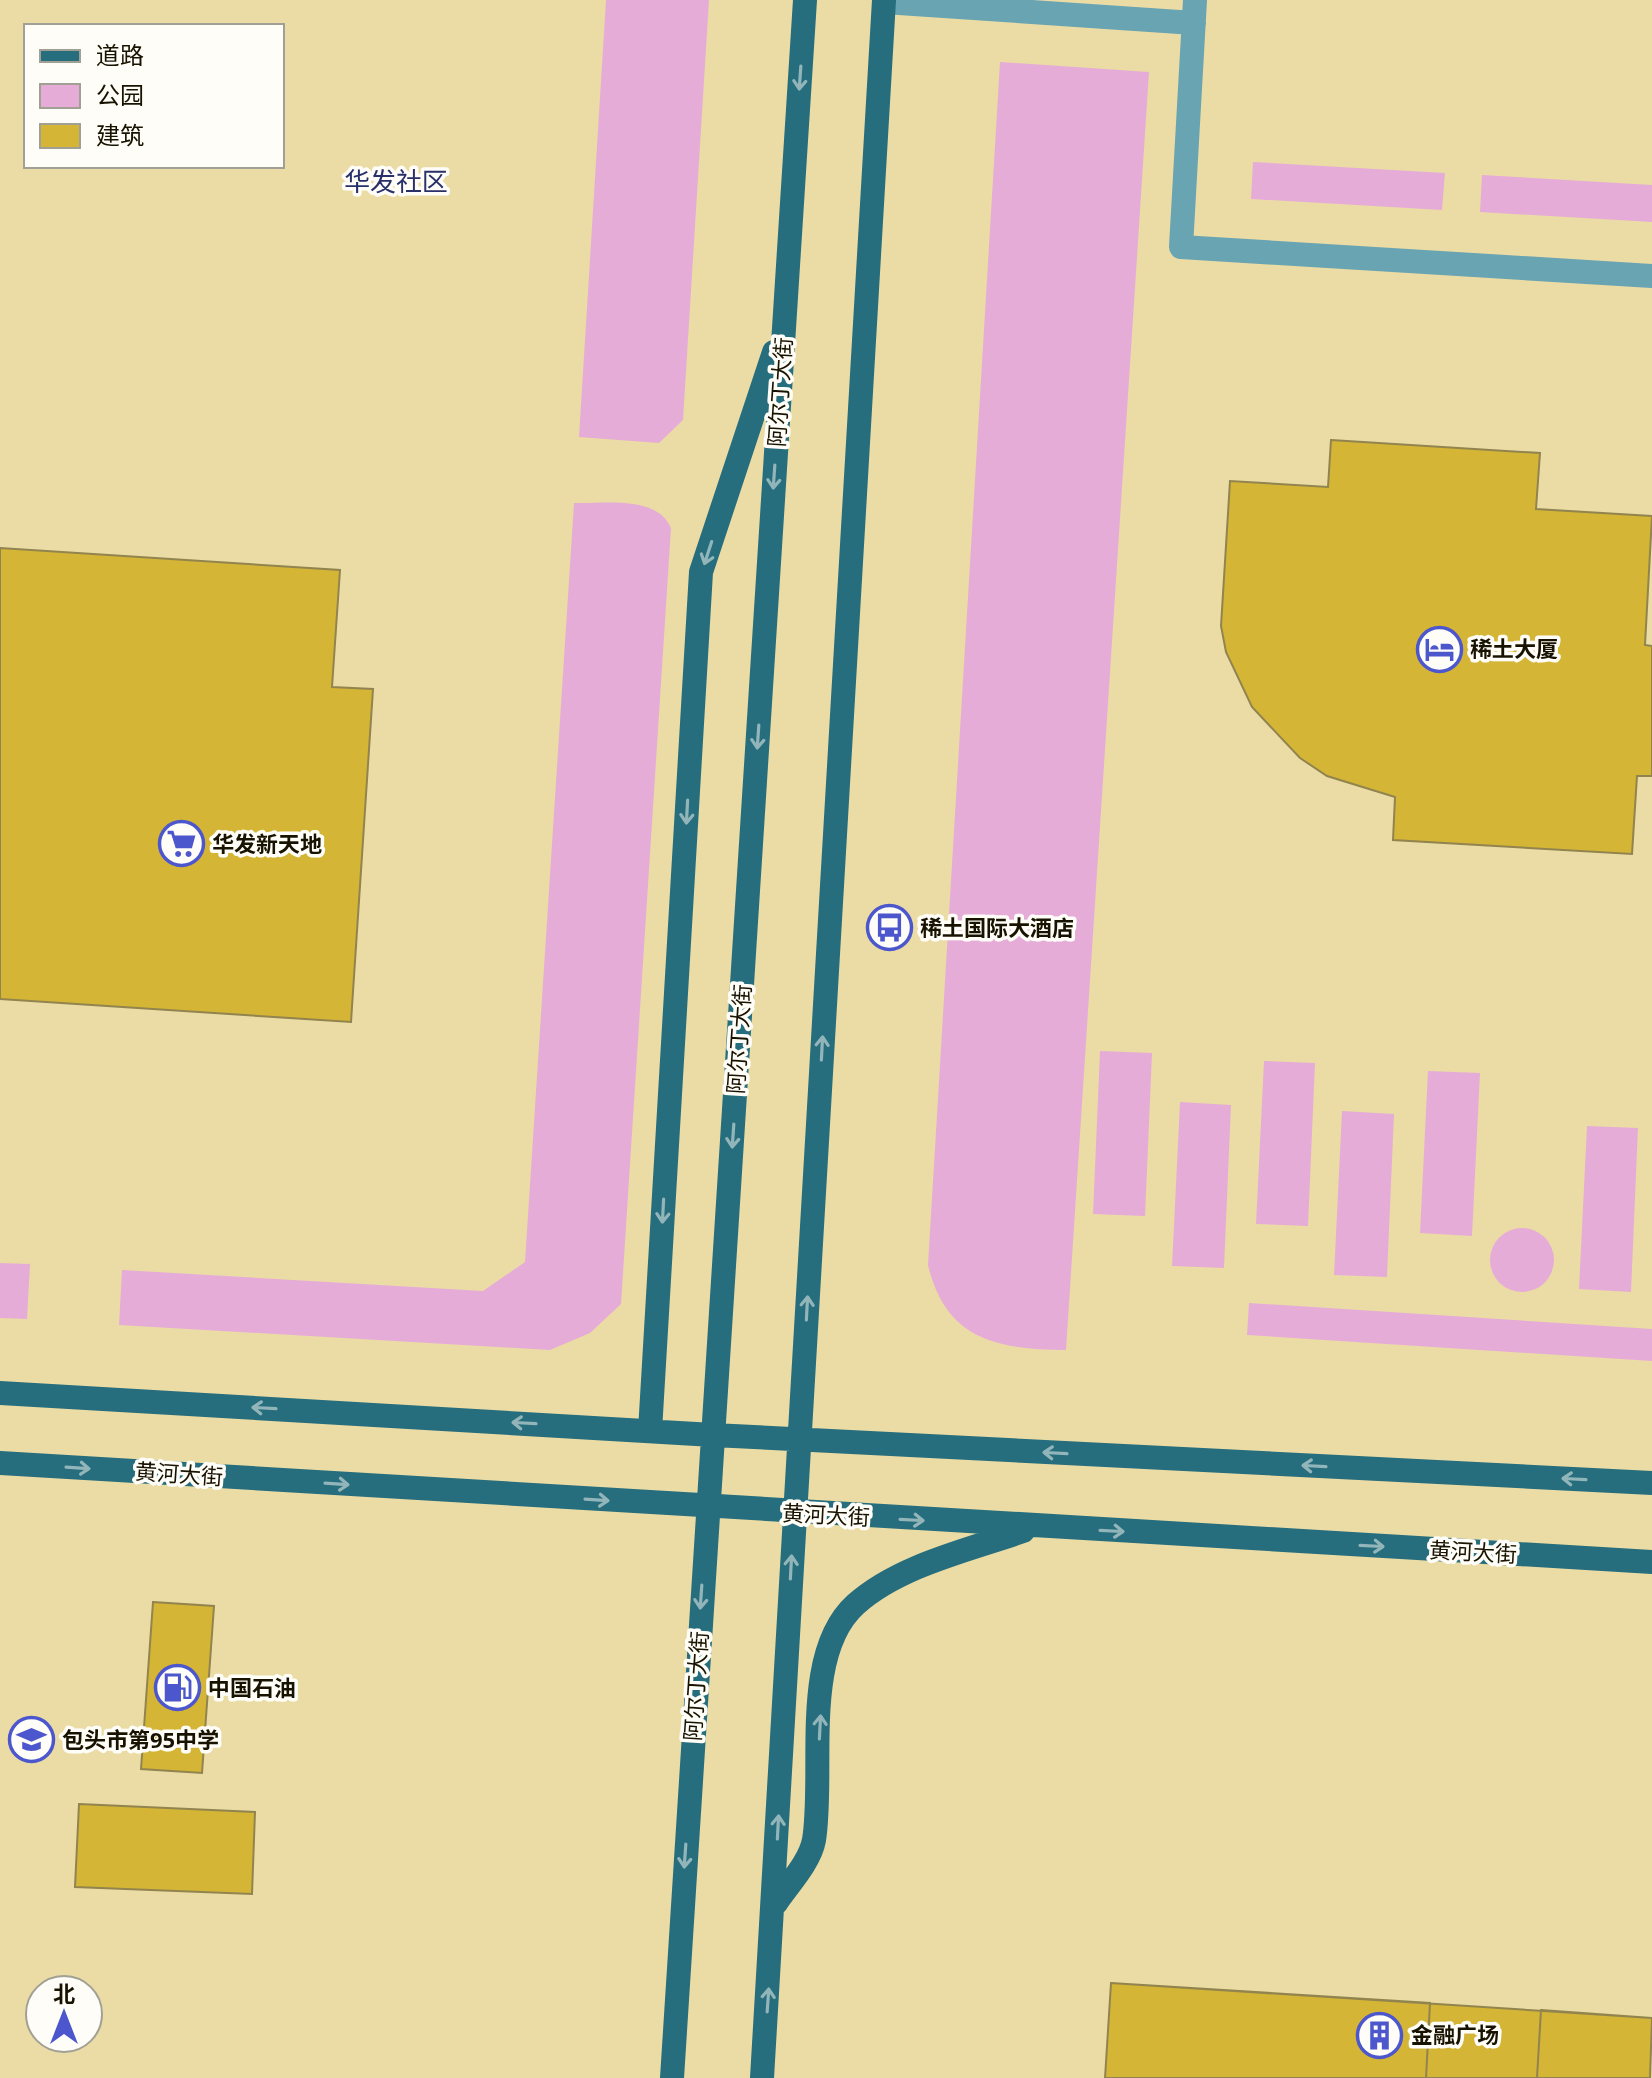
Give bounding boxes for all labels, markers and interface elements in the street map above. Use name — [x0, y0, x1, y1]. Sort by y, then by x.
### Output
legend — [24, 24, 284, 168]
text: 道路 — [96, 38, 144, 71]
one-way arrow — [792, 64, 807, 91]
text: 公园 — [96, 78, 144, 111]
text: 建筑 — [96, 118, 144, 151]
district label: 华发社区 — [344, 163, 448, 199]
street label: 阿尔丁大街 — [760, 336, 798, 448]
one-way arrow — [767, 463, 782, 490]
one-way arrow — [699, 541, 714, 566]
hotel icon: 稀土大厦 — [1415, 625, 1463, 673]
place label: 稀土大厦 — [1470, 633, 1558, 663]
one-way arrow — [750, 723, 765, 749]
one-way arrow — [679, 798, 694, 825]
supermarket icon: 华发新天地 — [157, 820, 205, 868]
place label: 华发新天地 — [212, 828, 322, 858]
bus stop icon: 稀土国际大酒店 — [865, 904, 913, 952]
place label: 稀土国际大酒店 — [920, 912, 1074, 942]
street label: 阿尔丁大街 — [719, 983, 757, 1095]
one-way arrow — [815, 1035, 830, 1062]
one-way arrow — [725, 1122, 740, 1149]
one-way arrow — [656, 1197, 671, 1224]
one-way arrow — [799, 1295, 814, 1322]
one-way arrow — [251, 1400, 278, 1415]
one-way arrow — [511, 1415, 538, 1430]
one-way arrow — [1042, 1445, 1069, 1460]
street label: 黄河大街 — [134, 1455, 224, 1491]
one-way arrow — [1301, 1458, 1328, 1473]
one-way arrow — [64, 1461, 91, 1476]
one-way arrow — [1561, 1472, 1588, 1487]
one-way arrow — [323, 1477, 350, 1492]
one-way arrow — [583, 1493, 610, 1508]
street label: 黄河大街 — [781, 1497, 871, 1531]
one-way arrow — [898, 1512, 925, 1527]
one-way arrow — [1098, 1524, 1125, 1539]
street label: 黄河大街 — [1428, 1534, 1518, 1568]
one-way arrow — [1358, 1539, 1385, 1554]
one-way arrow — [783, 1554, 798, 1581]
one-way arrow — [694, 1583, 709, 1610]
street label: 阿尔丁大街 — [676, 1630, 714, 1742]
fuel station icon: 中国石油 — [153, 1664, 201, 1712]
place label: 中国石油 — [208, 1672, 296, 1702]
one-way arrow — [813, 1714, 828, 1741]
school or university icon: 包头市第95中学 — [7, 1716, 55, 1764]
place label: 包头市第95中学 — [62, 1724, 219, 1754]
one-way arrow — [771, 1814, 786, 1841]
one-way arrow — [678, 1842, 693, 1869]
north arrow — [24, 1974, 104, 2054]
text: 北 — [53, 1978, 75, 2008]
one-way arrow — [761, 1987, 776, 2014]
building icon: 金融广场 — [1356, 2011, 1404, 2059]
place label: 金融广场 — [1411, 2019, 1499, 2049]

